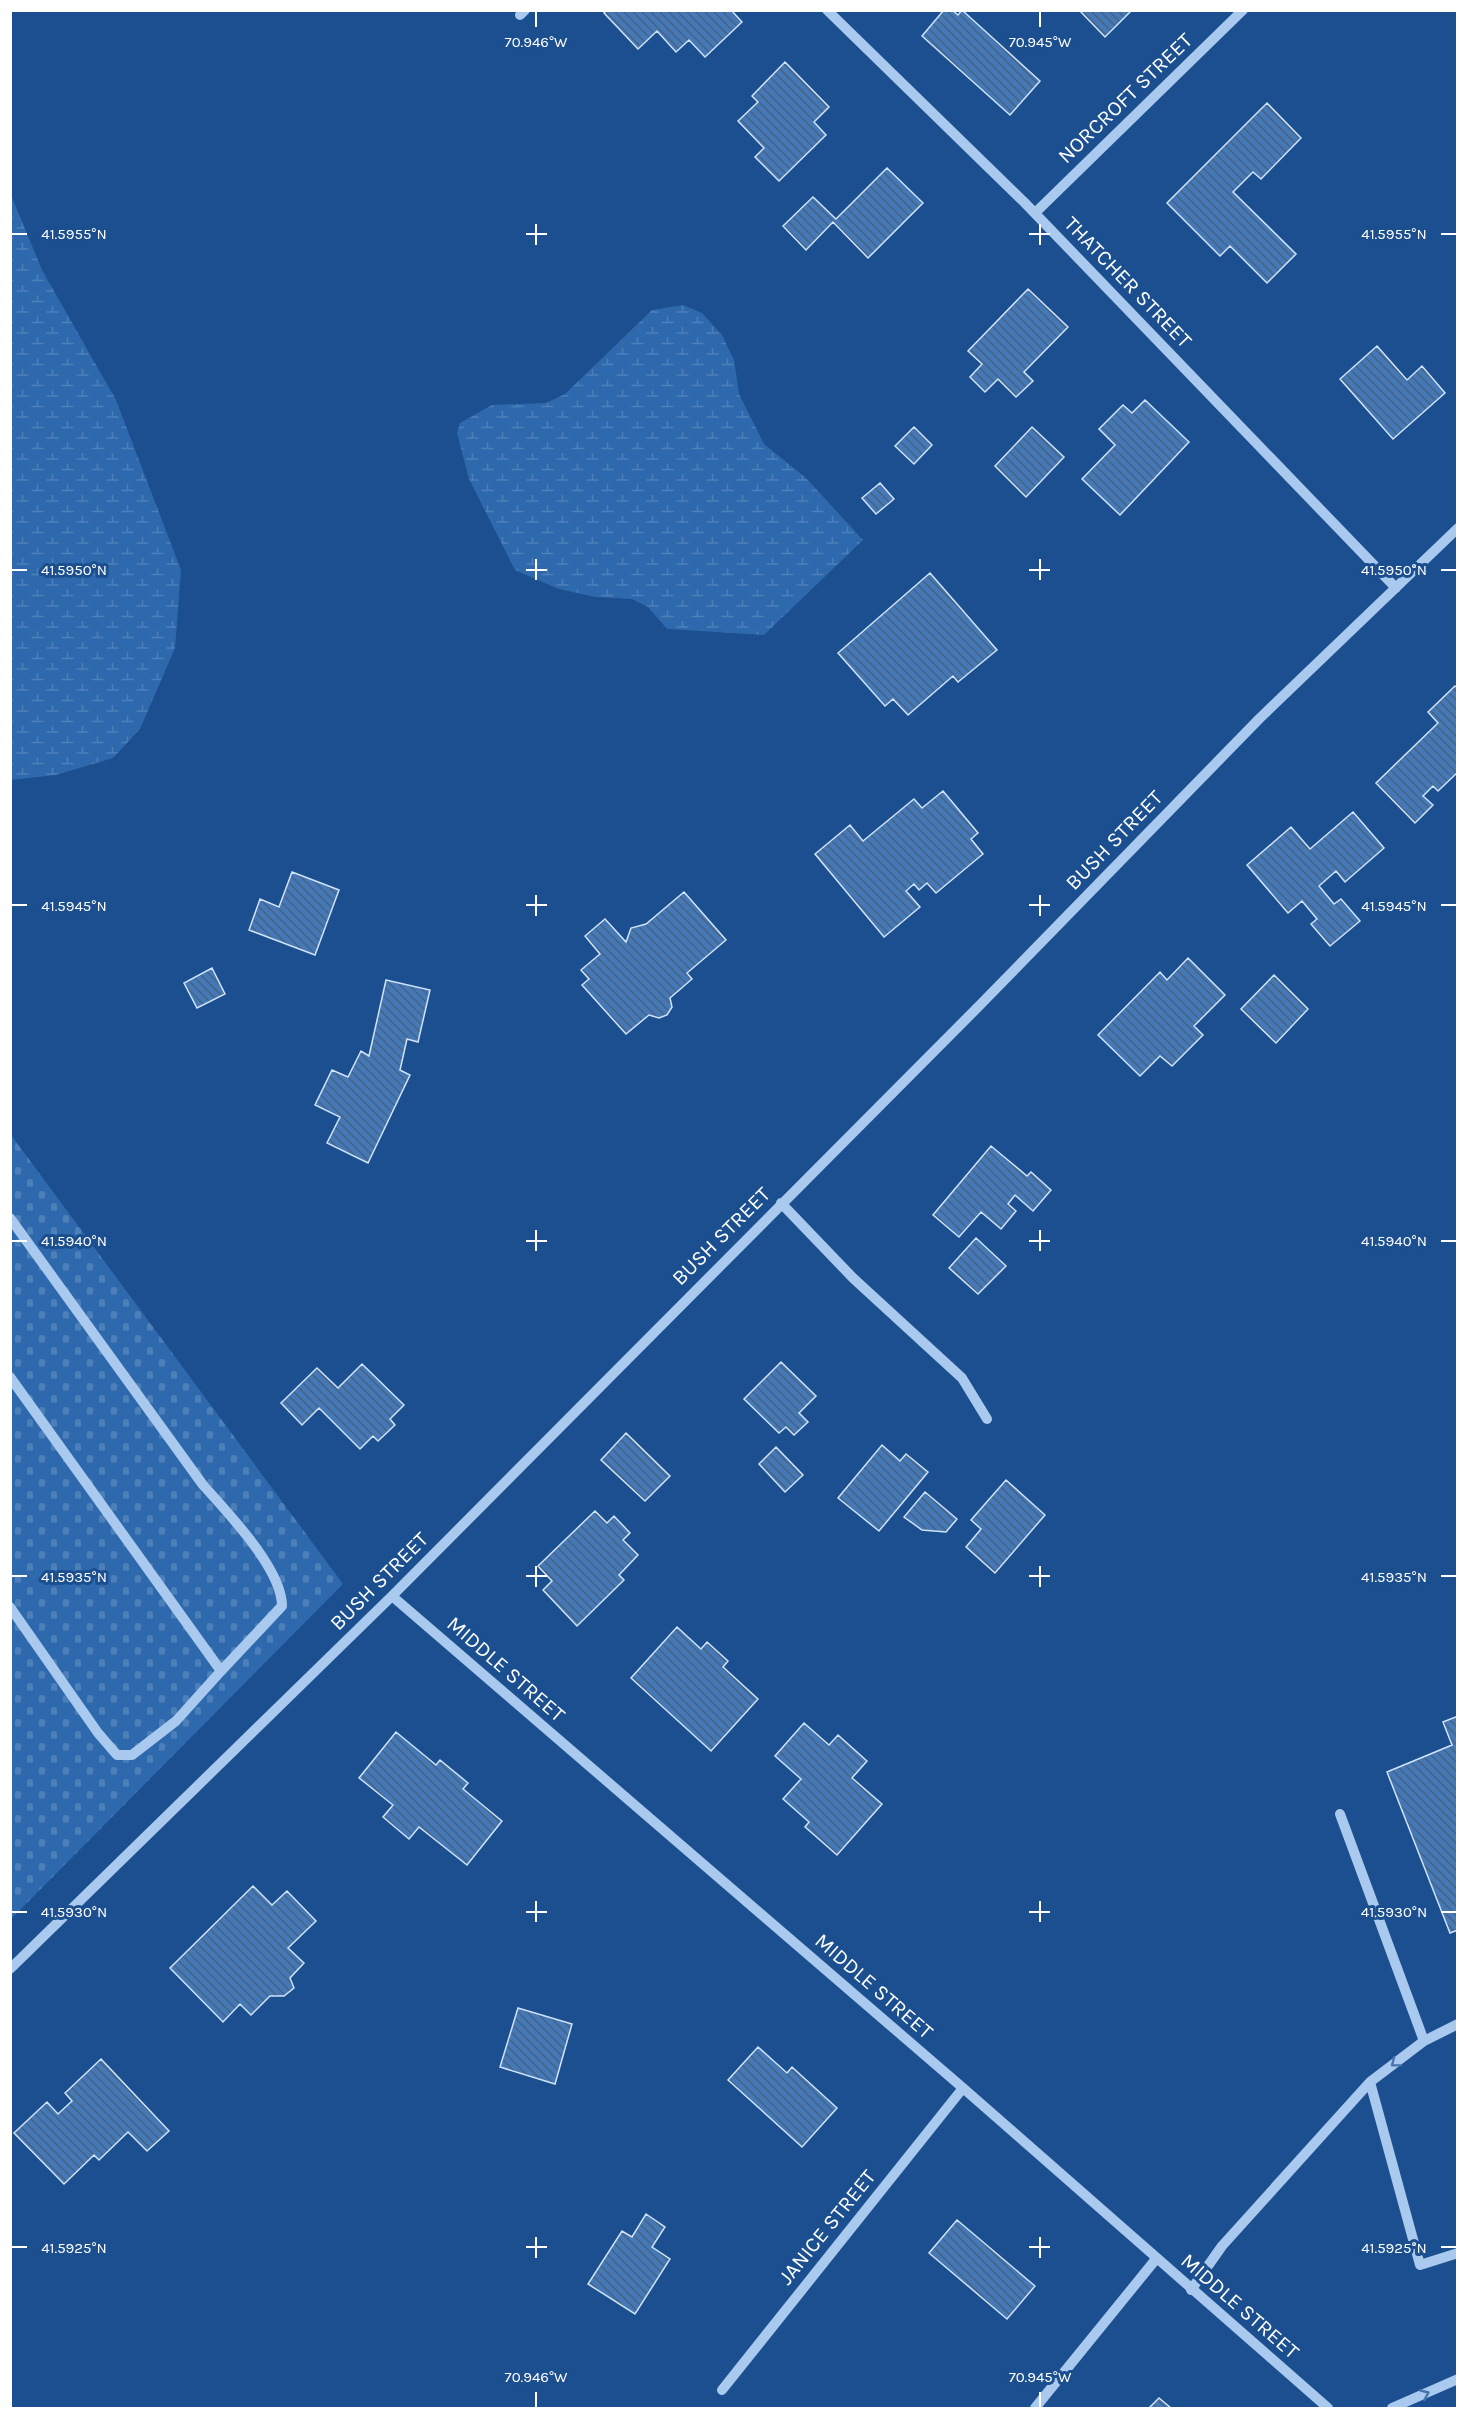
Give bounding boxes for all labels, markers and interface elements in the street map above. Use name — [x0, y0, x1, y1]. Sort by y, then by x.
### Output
street label: NORCROFT STREET — [1053, 28, 1197, 168]
text: 70.946°W — [505, 33, 568, 51]
text: 70.945°W — [1009, 33, 1072, 51]
street label: THATCHER STREET — [1059, 211, 1197, 353]
text: 41.5955°N — [41, 225, 107, 243]
text: 41.5955°N — [1361, 225, 1427, 243]
text: 41.5950°N — [41, 561, 107, 579]
text: 41.5950°N — [1361, 561, 1427, 579]
street label: BUSH STREET — [1061, 785, 1168, 895]
text: 41.5945°N — [41, 897, 107, 915]
text: 41.5945°N — [1361, 897, 1427, 915]
street label: BUSH STREET — [667, 1182, 775, 1290]
text: 41.5940°N — [41, 1232, 107, 1250]
text: 41.5940°N — [1361, 1232, 1427, 1250]
street label: BUSH STREET — [325, 1527, 433, 1635]
text: 41.5935°N — [41, 1568, 107, 1586]
text: 41.5935°N — [1361, 1568, 1427, 1586]
street label: MIDDLE STREET — [442, 1611, 570, 1727]
text: 41.5930°N — [41, 1903, 107, 1921]
text: 41.5930°N — [1361, 1903, 1427, 1921]
street label: MIDDLE STREET — [810, 1928, 938, 2044]
one-way arrow — [1391, 2056, 1402, 2067]
street label: JANICE STREET — [773, 2164, 881, 2289]
text: 41.5925°N — [41, 2239, 107, 2257]
text: 41.5925°N — [1361, 2239, 1427, 2257]
street label: MIDDLE STREET — [1176, 2248, 1304, 2364]
text: 70.946°W — [505, 2368, 568, 2386]
text: 70.945°W — [1009, 2368, 1072, 2386]
one-way arrow — [1418, 2389, 1429, 2401]

